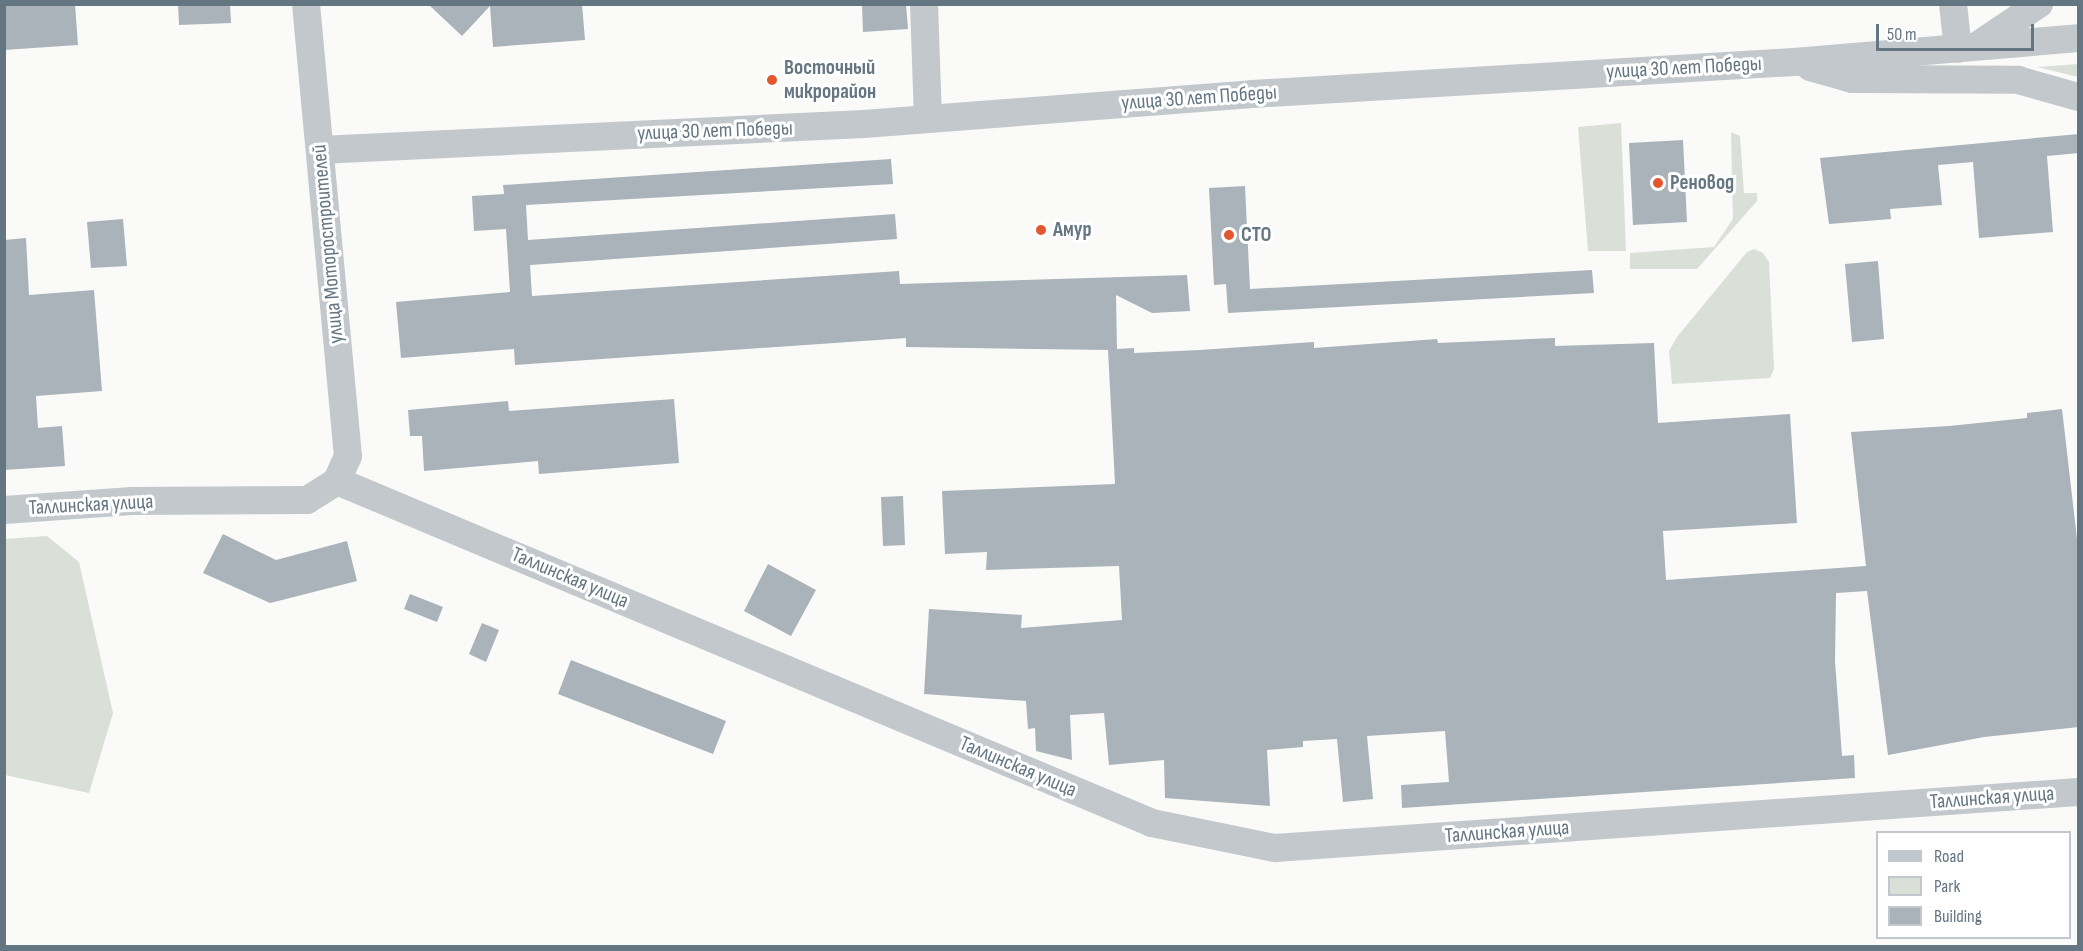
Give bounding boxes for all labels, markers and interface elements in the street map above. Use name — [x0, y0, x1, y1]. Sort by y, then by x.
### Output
scale bar — [1879, 12, 2036, 50]
text: 50 m — [1887, 24, 1917, 45]
street label: улица 30 лет Победы — [1606, 51, 1762, 85]
place label: Восточный микрорайон — [784, 55, 876, 105]
marker: Восточный микрорайон — [765, 73, 779, 87]
street label: улица 30 лет Победы — [1120, 80, 1278, 116]
street label: улица 30 лет Победы — [637, 116, 793, 146]
street label: улица Моторостроителей — [307, 143, 349, 345]
place label: Реновод — [1670, 170, 1734, 196]
marker: Реновод — [1651, 176, 1665, 190]
place label: Амур — [1053, 217, 1092, 243]
place label: СТО — [1241, 222, 1271, 248]
marker: Амур — [1034, 223, 1048, 237]
marker: СТО — [1222, 228, 1236, 242]
street label: Таллинская улица — [28, 489, 154, 521]
street label: Таллинская улица — [508, 542, 632, 614]
street label: Таллинская улица — [956, 731, 1080, 803]
street label: Таллинская улица — [1929, 781, 2055, 815]
street label: Таллинская улица — [1444, 815, 1570, 849]
legend — [1876, 831, 2071, 939]
text: Road — [1934, 846, 1964, 867]
text: Park — [1934, 876, 1960, 897]
text: Building — [1934, 906, 1982, 927]

